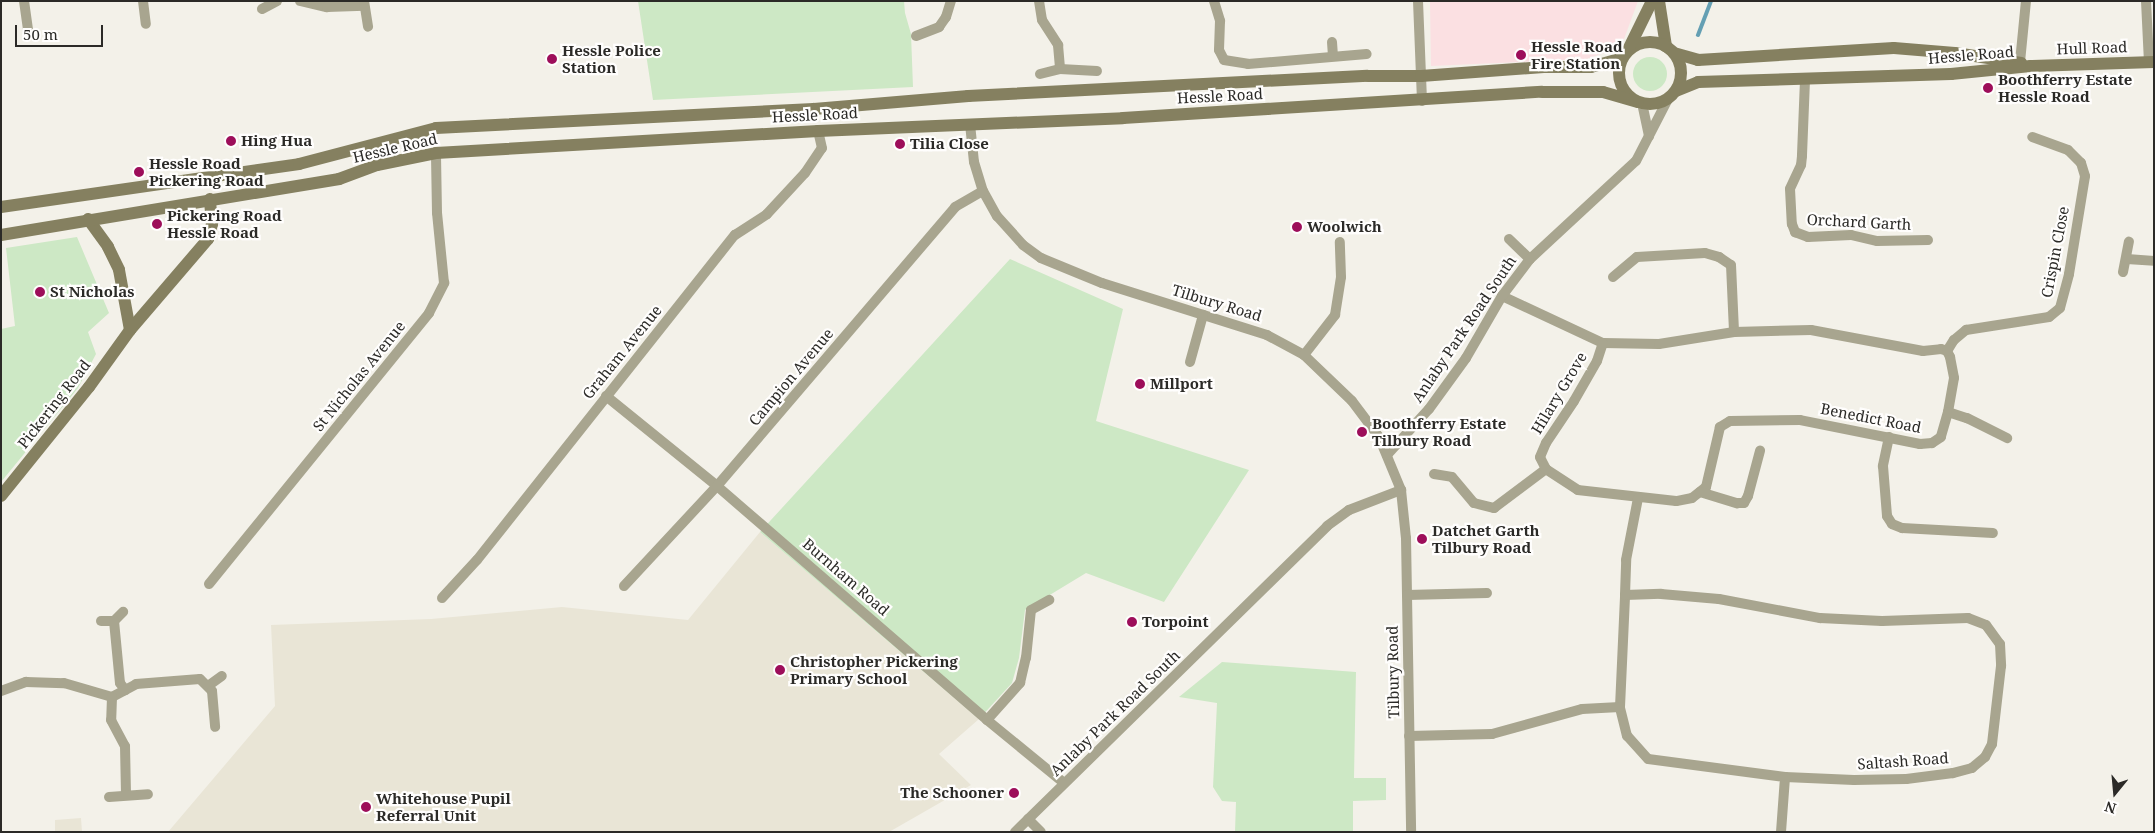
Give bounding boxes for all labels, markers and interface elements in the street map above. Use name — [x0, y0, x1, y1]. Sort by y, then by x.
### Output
scale bar — [18, 15, 105, 47]
text: 50 m — [23, 24, 58, 44]
place label: Hessle Road Fire Station — [1531, 37, 1623, 72]
street label: Hull Road — [2056, 38, 2128, 58]
place label: Hessle Police Station — [562, 41, 661, 76]
street label: Hessle Road — [1927, 42, 2015, 68]
marker: Hessle Road Fire Station — [1515, 49, 1527, 61]
marker: Hessle Police Station — [546, 53, 558, 65]
place label: Boothferry Estate Hessle Road — [1998, 70, 2132, 105]
marker: Boothferry Estate Hessle Road — [1982, 82, 1994, 94]
street label: Hessle Road — [1177, 85, 1263, 107]
street label: Hessle Road — [772, 104, 858, 126]
street label: Hessle Road — [351, 130, 439, 166]
place label: Hing Hua — [241, 132, 312, 150]
marker: Hing Hua — [225, 135, 237, 147]
place label: Tilia Close — [910, 135, 989, 153]
marker: Tilia Close — [894, 138, 906, 150]
place label: Hessle Road Pickering Road — [149, 154, 264, 189]
marker: Hessle Road Pickering Road — [133, 166, 145, 178]
street label: Crispin Close — [2037, 205, 2073, 299]
place label: Pickering Road Hessle Road — [167, 206, 282, 241]
street label: Orchard Garth — [1806, 210, 1912, 234]
marker: Pickering Road Hessle Road — [151, 218, 163, 230]
place label: Woolwich — [1307, 218, 1382, 236]
marker: Woolwich — [1291, 221, 1303, 233]
street label: Anlaby Park Road South — [1408, 252, 1520, 406]
street label: Tilbury Road — [1170, 281, 1264, 325]
place label: St Nicholas — [50, 283, 134, 301]
marker: St Nicholas — [34, 286, 46, 298]
street label: Graham Avenue — [579, 301, 665, 403]
street label: St Nicholas Avenue — [309, 317, 409, 435]
street label: Campion Avenue — [745, 325, 837, 429]
street label: Hilary Grove — [1527, 349, 1591, 437]
street label: Pickering Road — [14, 356, 94, 452]
place label: Millport — [1150, 375, 1213, 393]
marker: Millport — [1134, 378, 1146, 390]
street label: Benedict Road — [1819, 399, 1923, 437]
place label: Boothferry Estate Tilbury Road — [1372, 414, 1506, 449]
marker: Boothferry Estate Tilbury Road — [1356, 426, 1368, 438]
place label: Datchet Garth Tilbury Road — [1432, 521, 1540, 556]
marker: Datchet Garth Tilbury Road — [1416, 533, 1428, 545]
street label: Burnham Road — [799, 535, 893, 619]
place label: Torpoint — [1142, 613, 1209, 631]
marker: Torpoint — [1126, 616, 1138, 628]
street label: Tilbury Road — [1383, 625, 1403, 719]
street label: Anlaby Park Road South — [1047, 646, 1183, 780]
place label: Christopher Pickering Primary School — [790, 652, 958, 687]
marker: Christopher Pickering Primary School — [774, 664, 786, 676]
street label: Saltash Road — [1857, 749, 1949, 773]
north arrow — [2090, 768, 2140, 818]
place label: The Schooner — [900, 784, 1004, 802]
marker: The Schooner — [1008, 787, 1020, 799]
place label: Whitehouse Pupil Referral Unit — [376, 789, 511, 824]
text: N — [2102, 797, 2119, 819]
marker: Whitehouse Pupil Referral Unit — [360, 801, 372, 813]

